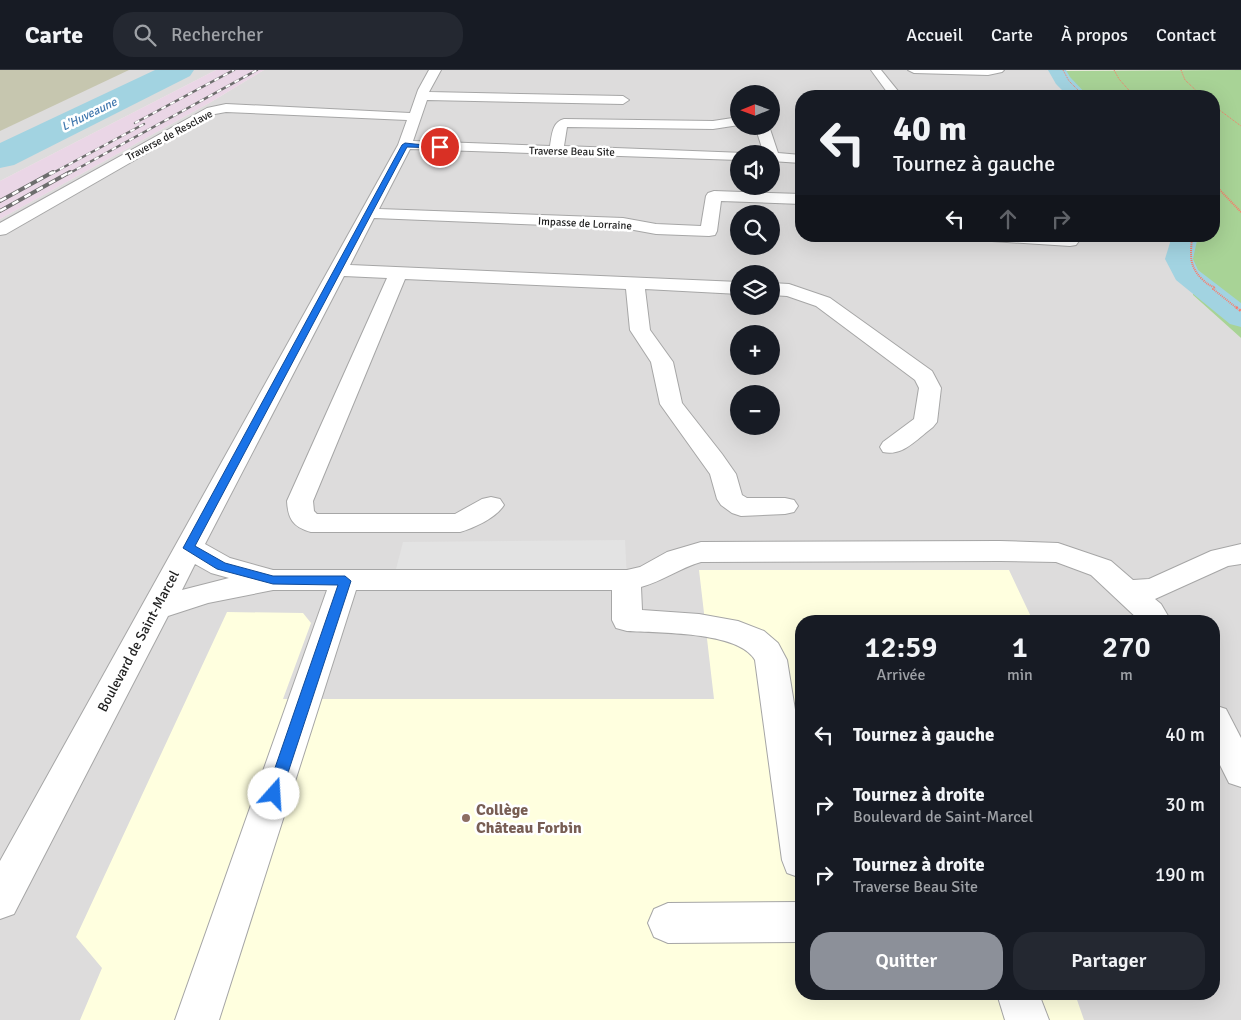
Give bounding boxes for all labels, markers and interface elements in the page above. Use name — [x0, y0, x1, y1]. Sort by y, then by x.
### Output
search box — [113, 12, 463, 57]
text: Carte — [25, 20, 83, 50]
icon: search — [131, 21, 159, 49]
text: Rechercher — [171, 23, 263, 47]
text: Accueil — [906, 24, 963, 46]
text: Carte — [991, 24, 1033, 46]
text: À propos — [1061, 24, 1128, 46]
text: Contact — [1156, 24, 1216, 46]
north arrow — [730, 85, 780, 135]
map controls — [730, 85, 780, 435]
water label: L'Huveaune — [59, 94, 120, 134]
street label: Traverse de Resclave — [124, 107, 215, 164]
text: 40 m — [893, 107, 967, 150]
icon: left — [810, 110, 875, 175]
pin — [419, 126, 461, 168]
icon: arrive — [426, 133, 454, 161]
street label: Traverse Beau Site — [529, 144, 615, 159]
button: sound — [730, 145, 780, 195]
text: Tournez à gauche — [893, 150, 1055, 177]
button: search — [730, 205, 780, 255]
icon: left — [941, 205, 969, 233]
icon: ahead — [994, 205, 1022, 233]
icon: right — [1047, 205, 1075, 233]
street label: Impasse de Lorraine — [538, 215, 632, 232]
button: layers — [730, 265, 780, 315]
button: + — [730, 325, 780, 375]
button: − — [730, 385, 780, 435]
street label: Boulevard de Saint-Marcel — [94, 568, 183, 715]
text: 12:59 — [864, 629, 938, 666]
text: 1 — [1012, 629, 1028, 666]
text: 270 — [1102, 629, 1151, 666]
text: Arrivée — [876, 665, 926, 685]
text: min — [1007, 665, 1033, 685]
text: m — [1120, 665, 1133, 685]
icon: left — [810, 721, 838, 749]
text: Tournez à gauche — [853, 723, 994, 747]
text: 40 m — [1165, 723, 1205, 747]
position arrow — [247, 767, 299, 819]
text: Tournez à droite — [853, 783, 985, 807]
icon: right — [810, 791, 838, 819]
text: 30 m — [1165, 793, 1205, 817]
place label: Collège Château Forbin — [476, 800, 582, 838]
text: Boulevard de Saint-Marcel — [853, 807, 1033, 827]
marker: Collège Château Forbin — [460, 812, 472, 824]
text: Tournez à droite — [853, 853, 985, 877]
icon: right — [810, 861, 838, 889]
text: 190 m — [1155, 863, 1205, 887]
text: Traverse Beau Site — [853, 877, 978, 897]
button: Quitter — [810, 932, 1003, 990]
button: Partager — [1013, 932, 1205, 990]

